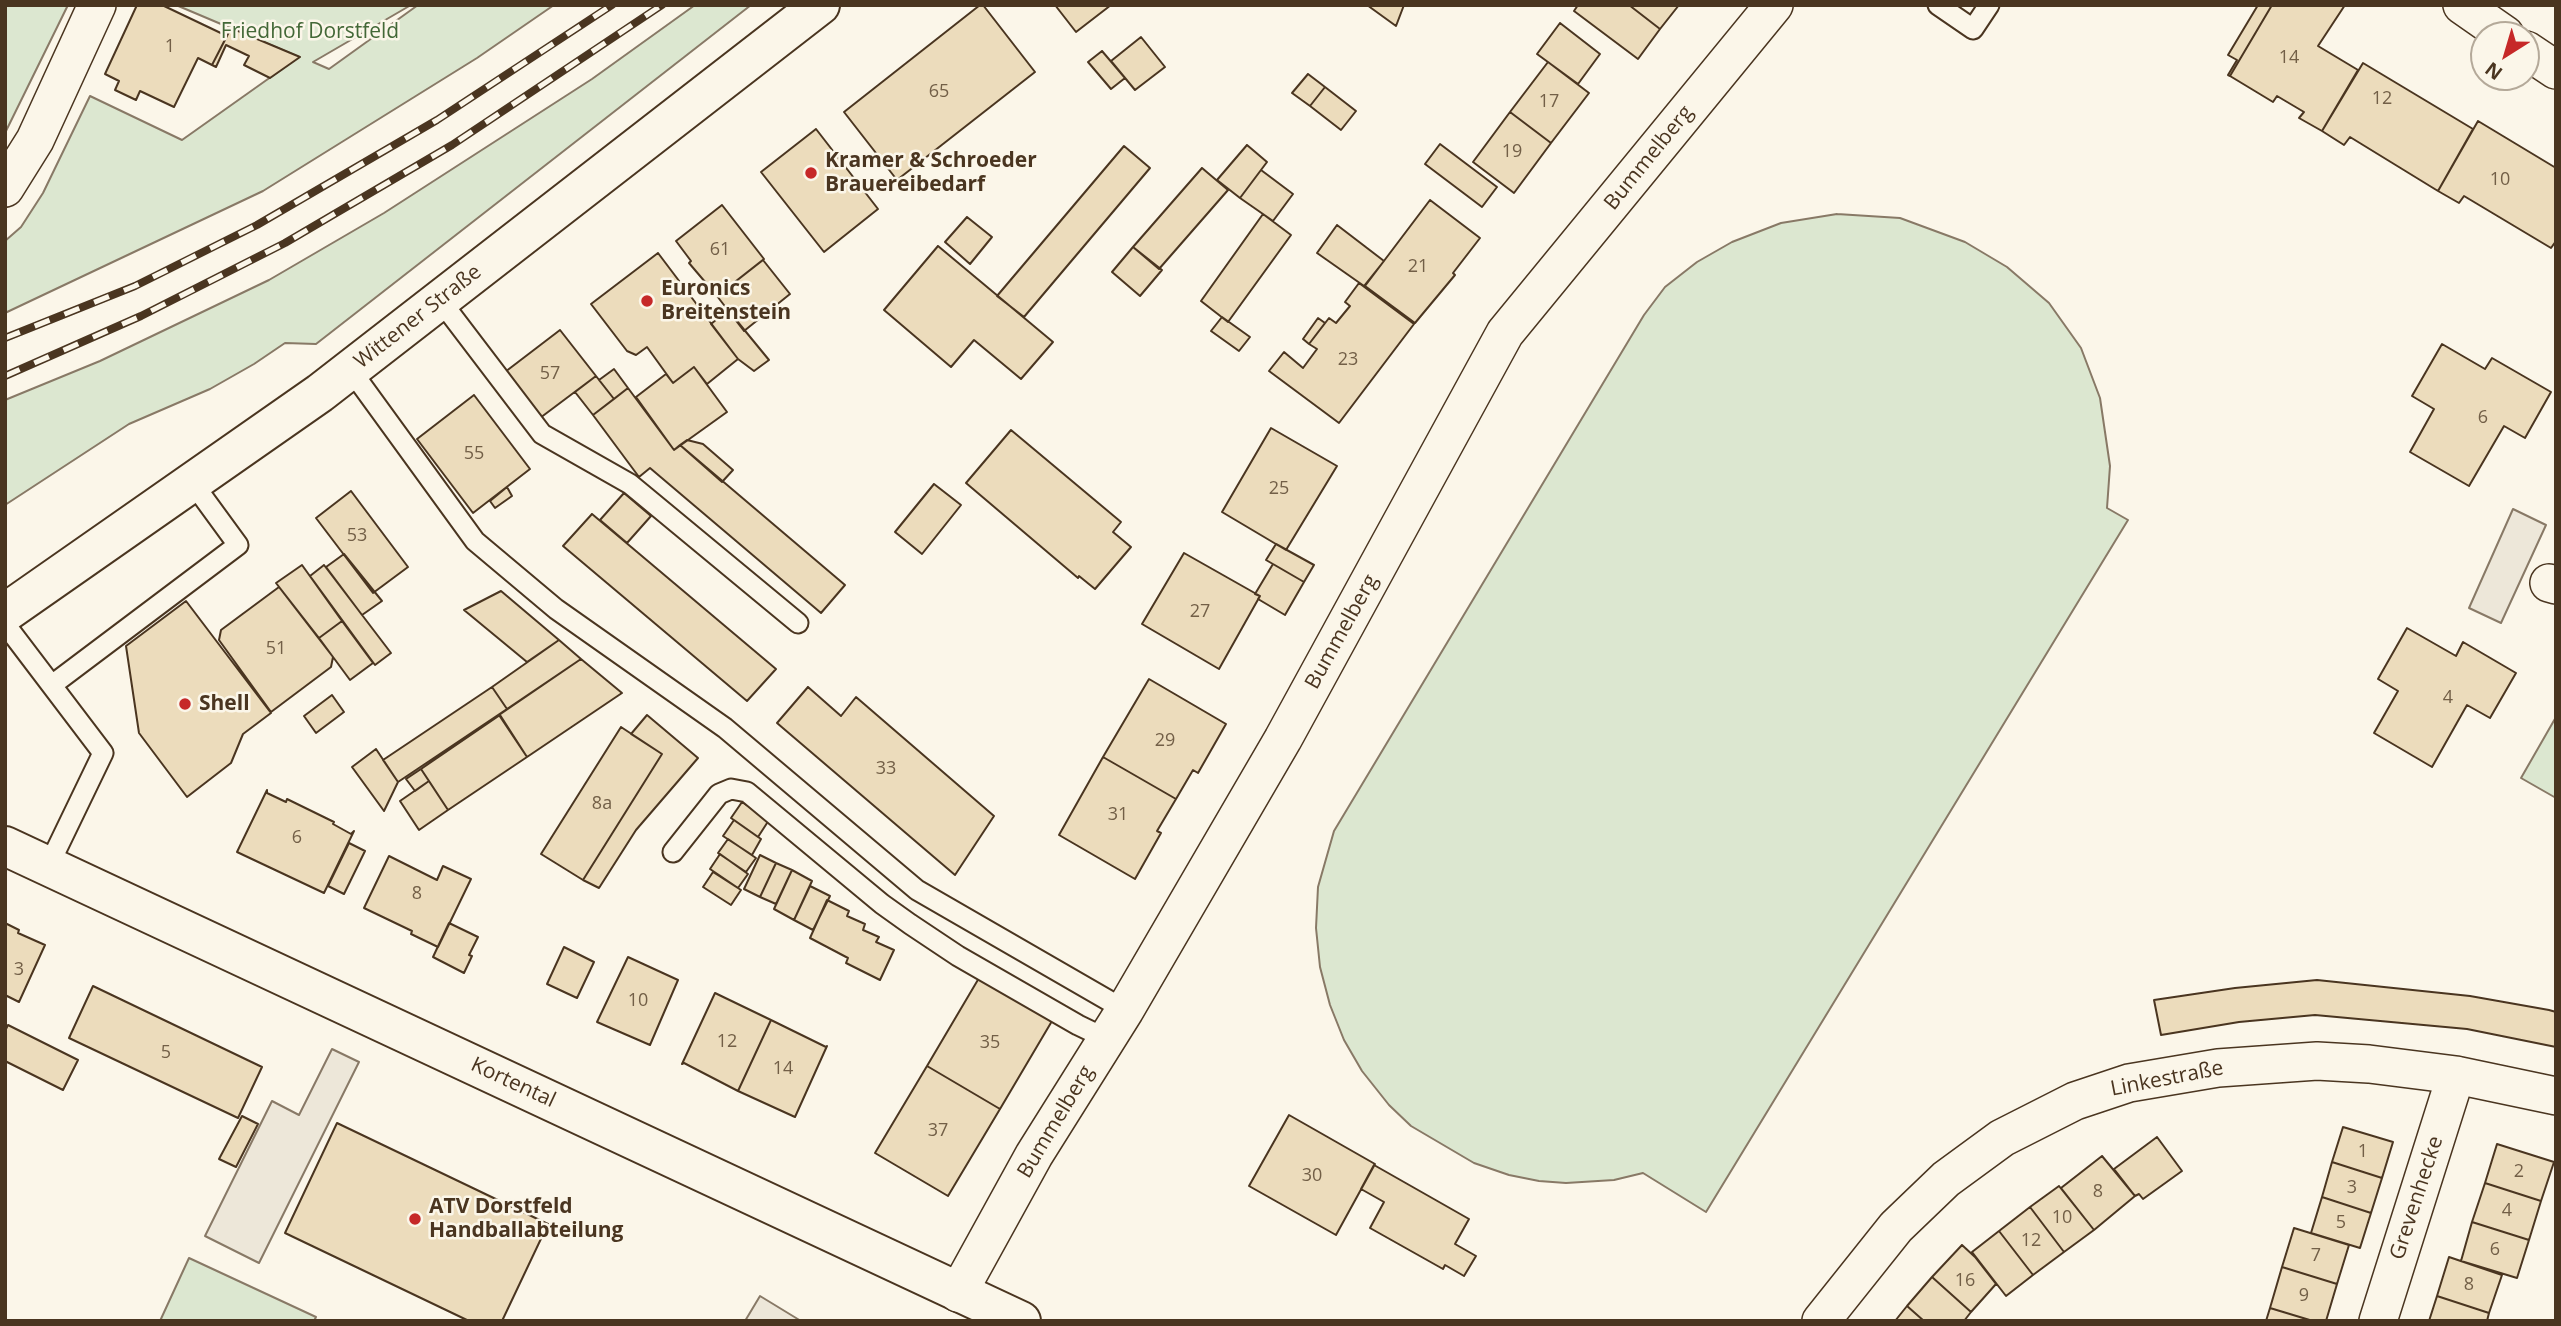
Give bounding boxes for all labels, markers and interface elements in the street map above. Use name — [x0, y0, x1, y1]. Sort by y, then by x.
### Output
park label: Friedhof Dorstfeld — [221, 19, 399, 45]
north arrow — [2470, 21, 2540, 91]
house number: 1 — [165, 36, 175, 58]
house number: 14 — [2279, 47, 2299, 69]
text: N — [2480, 56, 2508, 86]
house number: 65 — [929, 81, 949, 103]
house number: 12 — [2372, 88, 2392, 110]
house number: 17 — [1539, 91, 1559, 113]
street label: Bummelberg — [1599, 101, 1699, 215]
house number: 19 — [1502, 141, 1522, 163]
place label: Kramer & Schroeder Brauereibedarf — [825, 148, 1037, 198]
marker: Kramer & Schroeder Brauereibedarf — [803, 165, 819, 181]
house number: 10 — [2490, 169, 2510, 191]
house number: 61 — [710, 239, 730, 261]
house number: 21 — [1408, 256, 1428, 278]
street label: Wittener Straße — [349, 260, 487, 374]
place label: Euronics Breitenstein — [661, 276, 791, 326]
marker: Euronics Breitenstein — [639, 293, 655, 309]
house number: 23 — [1338, 349, 1358, 371]
house number: 57 — [540, 363, 560, 385]
house number: 6 — [2478, 407, 2488, 429]
house number: 55 — [464, 443, 484, 465]
house number: 25 — [1269, 478, 1289, 500]
house number: 53 — [347, 525, 367, 547]
street label: Bummelberg — [1300, 570, 1384, 694]
house number: 27 — [1190, 601, 1210, 623]
house number: 51 — [266, 638, 286, 660]
house number: 4 — [2443, 687, 2453, 709]
place label: Shell — [199, 691, 250, 717]
marker: Shell — [177, 696, 193, 712]
house number: 29 — [1155, 730, 1175, 752]
house number: 33 — [876, 758, 896, 780]
house number: 8a — [592, 793, 612, 815]
house number: 31 — [1108, 804, 1128, 826]
house number: 6 — [292, 827, 302, 849]
house number: 8 — [412, 883, 422, 905]
house number: 3 — [14, 959, 24, 981]
house number: 10 — [628, 990, 648, 1012]
house number: 12 — [717, 1031, 737, 1053]
house number: 35 — [980, 1032, 1000, 1054]
house number: 5 — [161, 1042, 171, 1064]
street label: Kortental — [467, 1052, 559, 1114]
street label: Linkestraße — [2108, 1056, 2226, 1102]
house number: 14 — [773, 1058, 793, 1080]
street label: Bummelberg — [1012, 1061, 1100, 1183]
house number: 37 — [928, 1120, 948, 1142]
street label: Grevenhecke — [2385, 1133, 2449, 1263]
house number: 1 — [2358, 1141, 2368, 1163]
house number: 2 — [2514, 1161, 2524, 1183]
house number: 30 — [1302, 1165, 1322, 1187]
house number: 3 — [2347, 1177, 2357, 1199]
house number: 8 — [2093, 1181, 2103, 1203]
place label: ATV Dorstfeld Handballabteilung — [429, 1194, 623, 1244]
house number: 4 — [2502, 1200, 2512, 1222]
house number: 10 — [2052, 1207, 2072, 1229]
marker: ATV Dorstfeld Handballabteilung — [407, 1211, 423, 1227]
house number: 5 — [2336, 1212, 2346, 1234]
house number: 12 — [2021, 1230, 2041, 1252]
house number: 6 — [2490, 1239, 2500, 1261]
house number: 7 — [2311, 1245, 2321, 1267]
house number: 16 — [1955, 1270, 1975, 1292]
house number: 8 — [2464, 1274, 2474, 1296]
house number: 9 — [2299, 1285, 2309, 1307]

